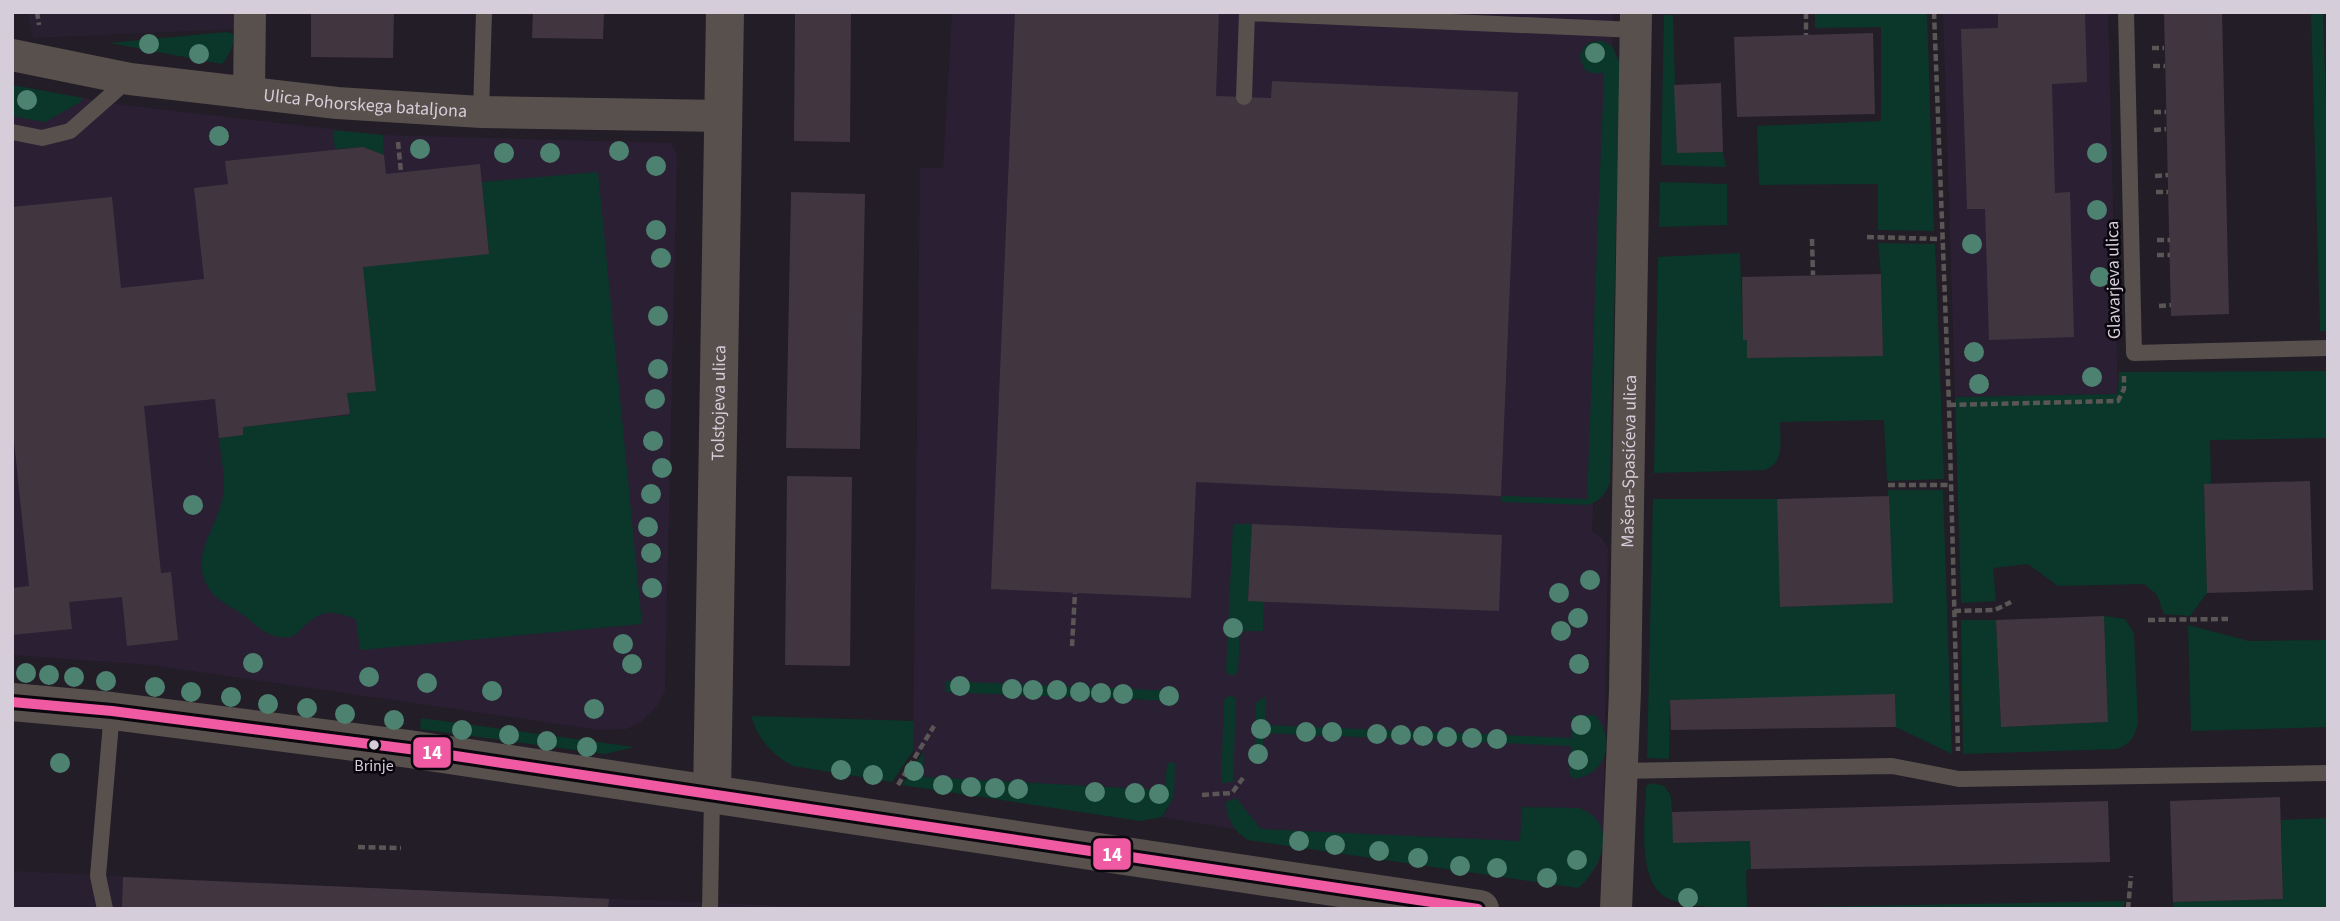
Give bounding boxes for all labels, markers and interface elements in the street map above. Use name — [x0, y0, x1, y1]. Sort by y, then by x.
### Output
street label: Ulica Pohorskega bataljona — [262, 83, 468, 124]
street label: Glavarjeva ulica — [2100, 221, 2127, 339]
street label: Tolstojeva ulica — [706, 345, 732, 461]
street label: Mašera-Spasićeva ulica — [1615, 375, 1643, 548]
line badge: 14 — [412, 736, 452, 769]
marker: Brinje — [367, 738, 381, 752]
text: 14 — [422, 740, 442, 767]
place label: Brinje — [354, 755, 394, 777]
line badge: 14 — [1092, 837, 1132, 871]
text: 14 — [1102, 842, 1122, 869]

